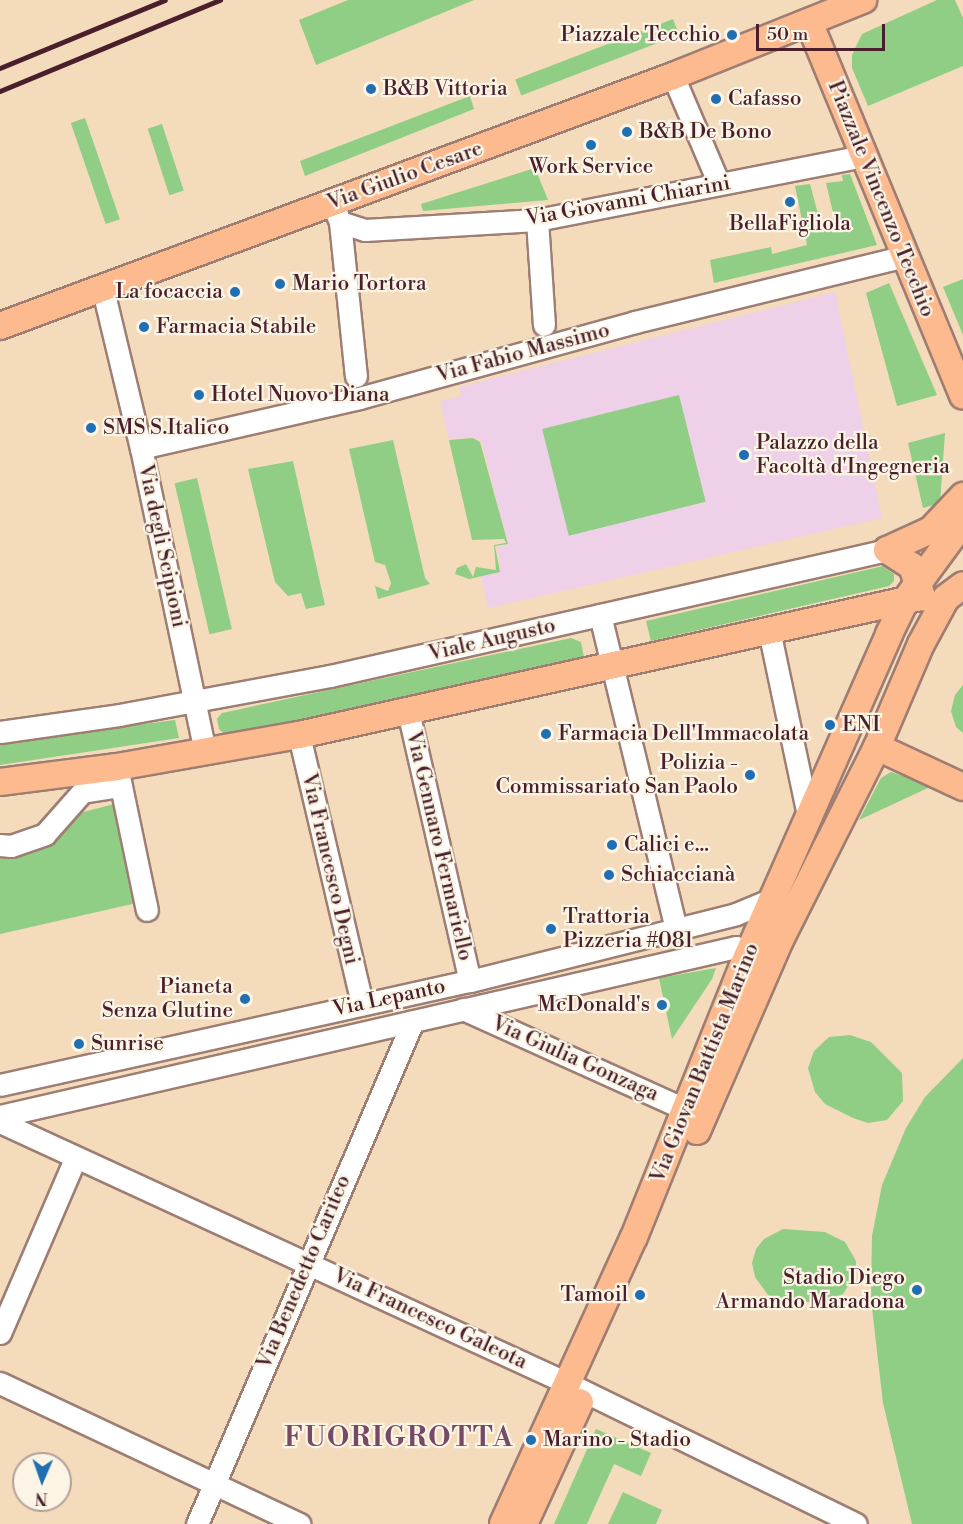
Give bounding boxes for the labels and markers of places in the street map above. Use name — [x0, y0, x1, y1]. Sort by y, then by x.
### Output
place label: Piazzale Tecchio — [560, 22, 720, 48]
marker: Piazzale Tecchio — [725, 28, 739, 42]
place label: B&B Vittoria — [383, 76, 508, 102]
marker: B&B Vittoria — [364, 82, 378, 96]
place label: Cafasso — [728, 86, 801, 112]
marker: Cafasso — [709, 92, 723, 106]
place label: B&B De Bono — [639, 119, 772, 145]
marker: B&B De Bono — [620, 125, 634, 139]
marker: Work Service — [584, 138, 598, 152]
place label: Work Service — [529, 154, 653, 180]
marker: BellaFigliola — [783, 195, 797, 209]
place label: BellaFigliola — [729, 211, 851, 237]
place label: Mario Tortora — [292, 271, 427, 297]
marker: Mario Tortora — [273, 277, 287, 291]
place label: La focaccia — [115, 279, 223, 305]
marker: La focaccia — [228, 285, 242, 299]
place label: Farmacia Stabile — [156, 314, 316, 340]
marker: Farmacia Stabile — [137, 320, 151, 334]
place label: Hotel Nuovo Diana — [211, 382, 390, 408]
marker: Hotel Nuovo Diana — [192, 388, 206, 402]
place label: SMS S.Italico — [103, 415, 229, 441]
marker: SMS S.Italico — [84, 421, 98, 435]
place label: Palazzo della Facoltà d'Ingegneria — [756, 430, 950, 480]
marker: Palazzo della Facoltà d'Ingegneria — [737, 448, 751, 462]
place label: ENI — [842, 712, 880, 738]
marker: ENI — [823, 718, 837, 732]
place label: Farmacia Dell'Immacolata — [558, 721, 809, 747]
marker: Farmacia Dell'Immacolata — [539, 727, 553, 741]
place label: Polizia - Commissariato San Paolo — [495, 750, 738, 800]
marker: Polizia - Commissariato San Paolo — [743, 768, 757, 782]
place label: Calici e... — [624, 832, 709, 858]
marker: Calici e... — [605, 838, 619, 852]
place label: Schiaccianà — [621, 862, 735, 888]
marker: Schiaccianà — [602, 868, 616, 882]
place label: Trattoria Pizzeria #081 — [563, 904, 693, 954]
marker: Trattoria Pizzeria #081 — [544, 922, 558, 936]
place label: Pianeta Senza Glutine — [102, 974, 233, 1024]
marker: Pianeta Senza Glutine — [238, 992, 252, 1006]
place label: McDonald's — [538, 992, 650, 1018]
marker: McDonald's — [655, 998, 669, 1012]
place label: Sunrise — [91, 1031, 164, 1057]
marker: Sunrise — [72, 1037, 86, 1051]
place label: Stadio Diego Armando Maradona — [716, 1265, 905, 1315]
place label: Tamoil — [560, 1282, 628, 1308]
marker: Stadio Diego Armando Maradona — [910, 1283, 924, 1297]
marker: Tamoil — [633, 1288, 647, 1302]
place label: Marino - Stadio — [543, 1427, 691, 1453]
marker: Marino - Stadio — [524, 1433, 538, 1447]

